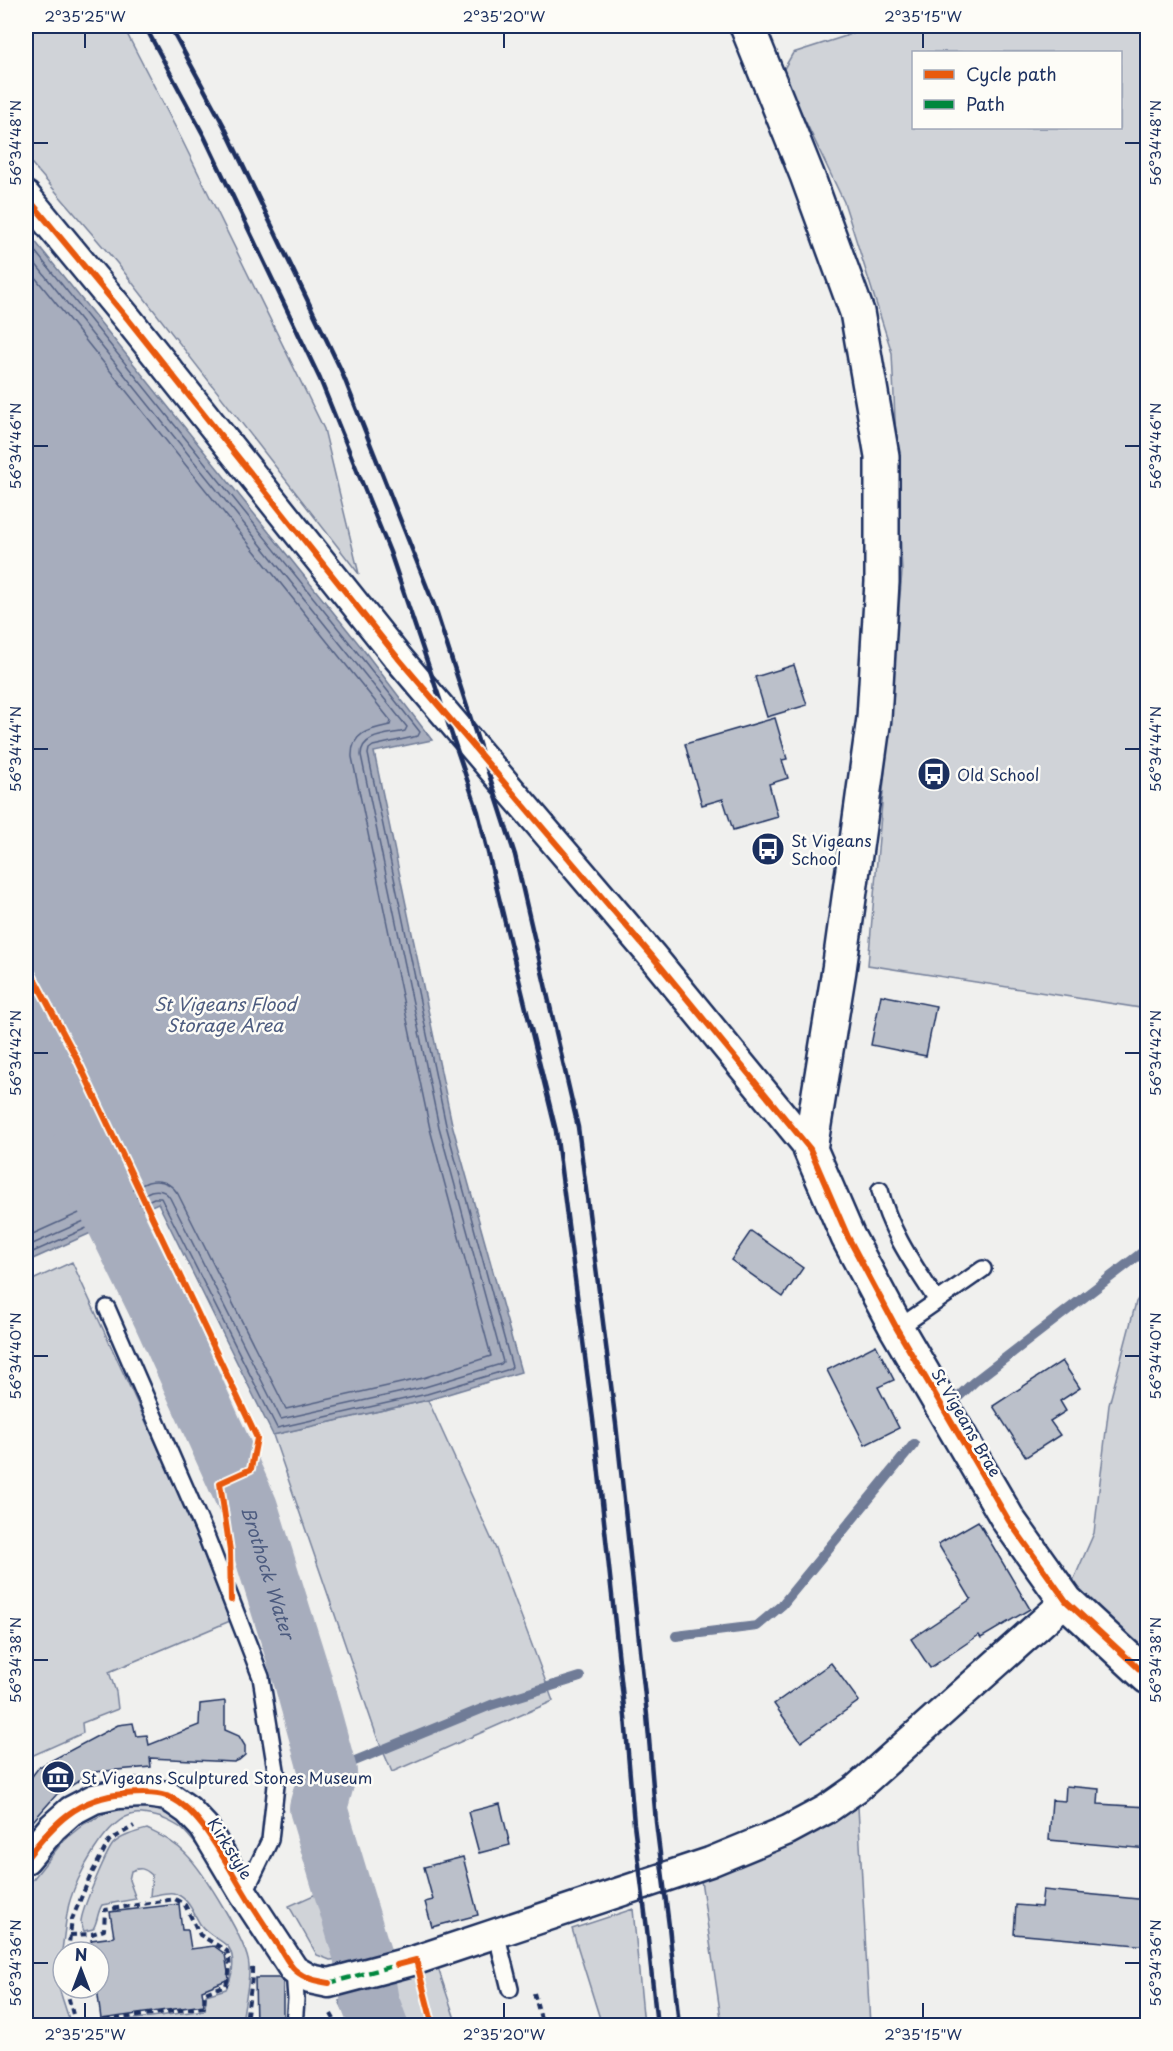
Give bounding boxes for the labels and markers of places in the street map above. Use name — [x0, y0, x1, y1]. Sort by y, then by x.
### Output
bus stop icon: Old School — [916, 756, 952, 792]
place label: Old School — [957, 762, 1039, 786]
place label: St Vigeans School — [791, 828, 871, 870]
bus stop icon: St Vigeans School — [750, 831, 786, 867]
museum icon: St Vigeans Sculptured Stones Museum — [40, 1759, 76, 1795]
place label: St Vigeans Sculptured Stones Museum — [81, 1765, 372, 1789]

